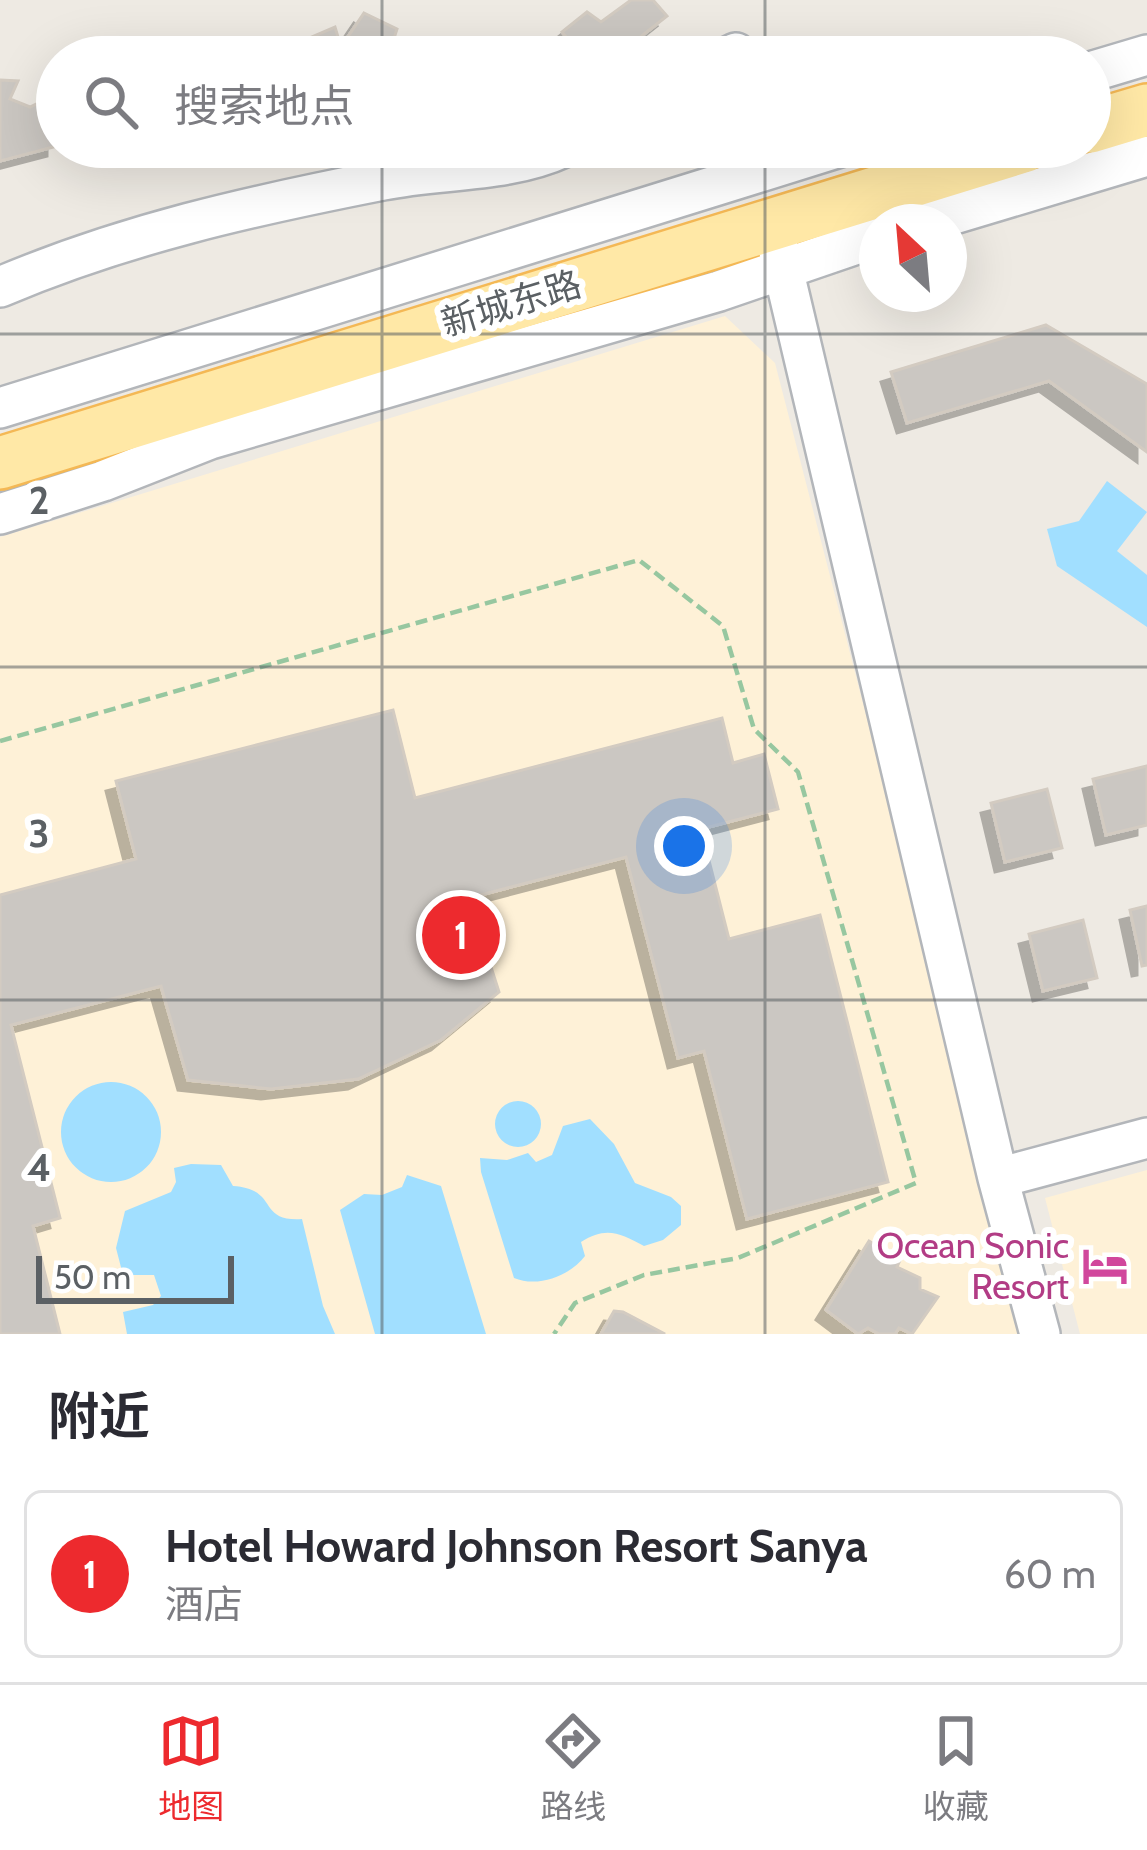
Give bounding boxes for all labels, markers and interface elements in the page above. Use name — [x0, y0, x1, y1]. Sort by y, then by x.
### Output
search box — [36, 36, 1111, 168]
icon: search — [78, 69, 144, 135]
text: 搜索地点 — [174, 79, 354, 133]
north arrow — [859, 204, 967, 312]
street label: 新城东路 — [436, 261, 586, 345]
text: 2 — [29, 476, 49, 524]
text: 3 — [28, 809, 50, 857]
your location — [654, 816, 714, 876]
pin: 1 — [422, 890, 500, 980]
text: 4 — [27, 1143, 51, 1191]
place label: Ocean Sonic Resort — [877, 1223, 1069, 1308]
hotel icon: Ocean Sonic Resort — [1080, 1241, 1130, 1291]
scale bar — [36, 1250, 234, 1303]
text: 50 m — [54, 1257, 131, 1297]
text: 附近 — [48, 1385, 150, 1447]
text: Hotel Howard Johnson Resort Sanya — [165, 1519, 868, 1573]
text: 1 — [83, 1550, 97, 1598]
text: 60 m — [1004, 1550, 1096, 1598]
text: 酒店 — [165, 1580, 243, 1628]
tab: 地图 — [158, 1708, 224, 1828]
tab: 路线 — [540, 1708, 606, 1828]
tab: 收藏 — [923, 1708, 989, 1828]

